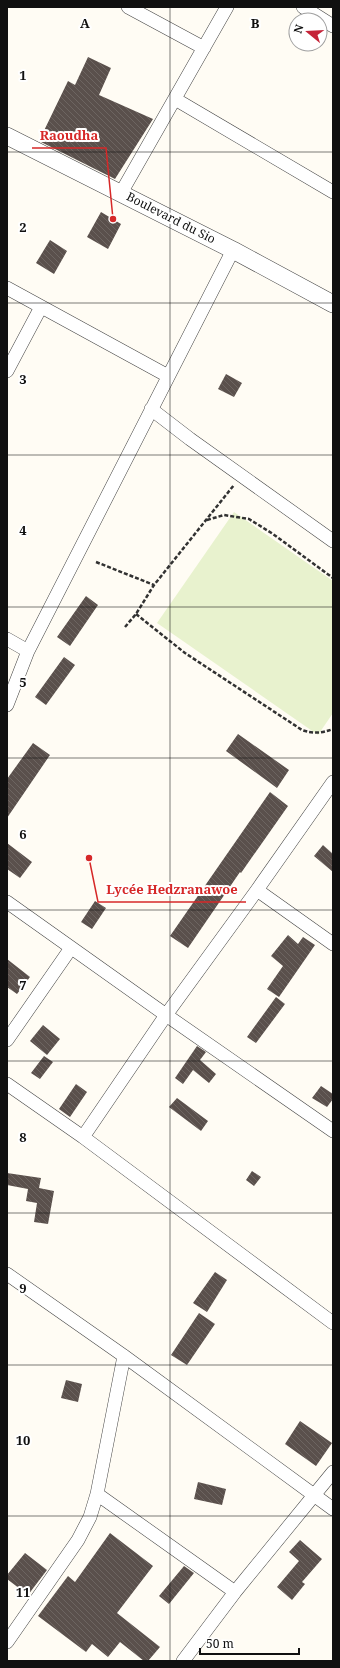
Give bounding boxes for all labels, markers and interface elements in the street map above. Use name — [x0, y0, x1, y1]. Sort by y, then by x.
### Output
north arrow — [288, 12, 328, 52]
text: A — [80, 14, 90, 32]
text: B — [251, 14, 260, 32]
text: N — [290, 22, 307, 35]
text: 1 — [19, 66, 27, 84]
callout: Raoudha — [32, 123, 106, 148]
text: Raoudha — [40, 126, 99, 144]
street label: Boulevard du Sio — [124, 188, 219, 247]
text: 2 — [19, 218, 27, 236]
text: 3 — [19, 370, 27, 388]
text: 4 — [19, 521, 27, 539]
text: 5 — [19, 673, 27, 691]
text: 6 — [19, 825, 27, 843]
callout: Lycée Hedzranawoe — [98, 877, 246, 902]
text: Lycée Hedzranawoe — [106, 880, 238, 898]
text: 7 — [19, 976, 27, 994]
text: 8 — [19, 1128, 27, 1146]
text: 9 — [19, 1279, 27, 1297]
text: 10 — [16, 1431, 30, 1449]
text: 11 — [16, 1583, 30, 1601]
scale bar — [200, 1630, 299, 1656]
text: 50 m — [206, 1635, 234, 1652]

